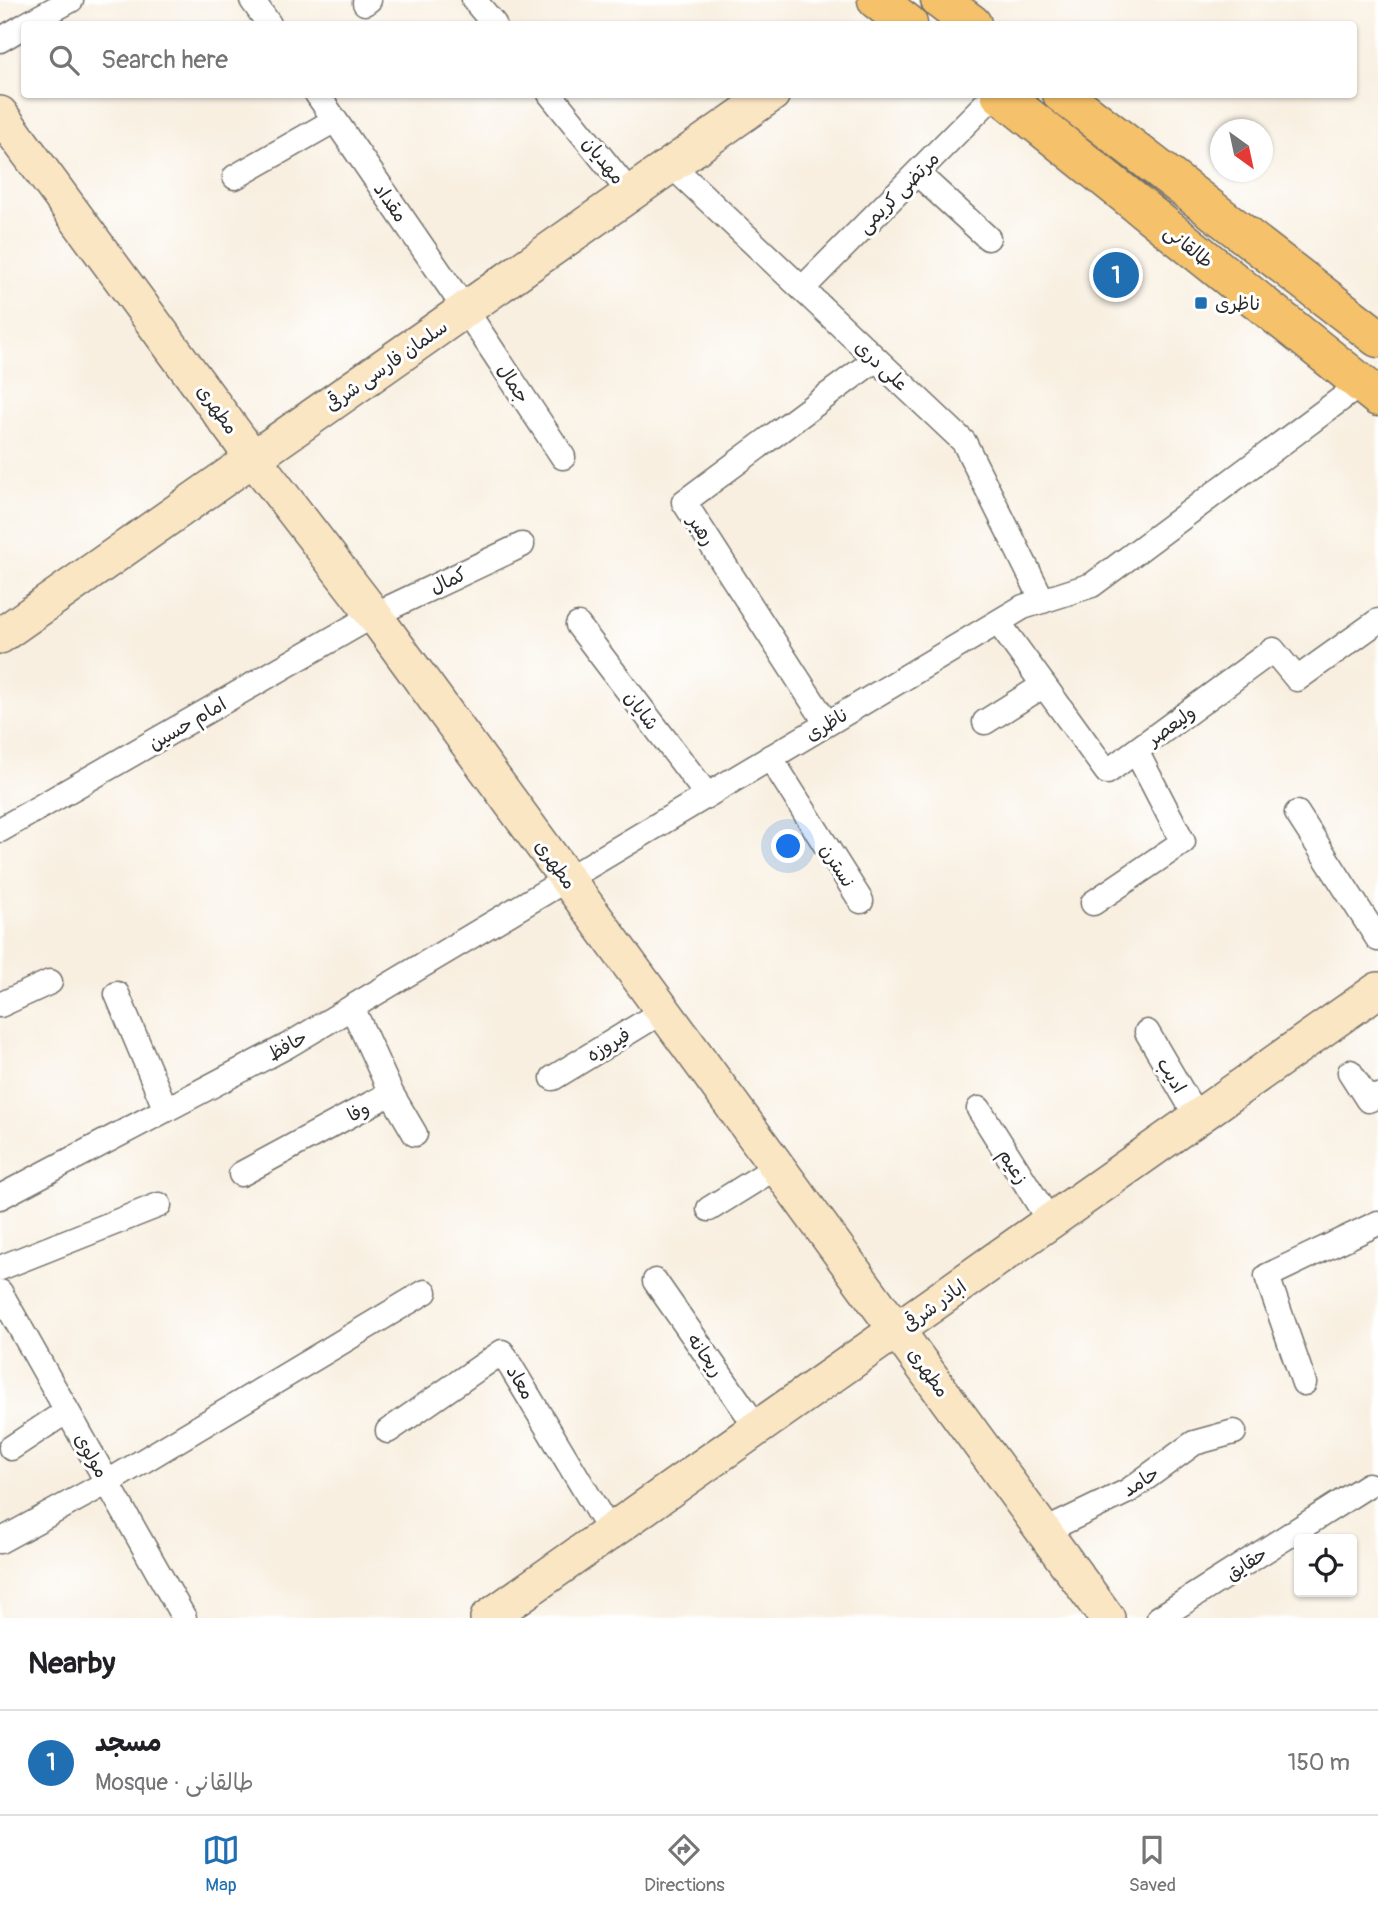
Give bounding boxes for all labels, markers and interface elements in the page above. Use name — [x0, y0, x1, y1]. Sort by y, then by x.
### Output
search box — [21, 21, 1357, 98]
icon: search — [45, 41, 83, 79]
text: Search here — [101, 44, 228, 76]
north arrow — [1210, 119, 1273, 182]
street label: مهدیان — [577, 132, 630, 189]
street label: مرتضی کریمی — [853, 147, 945, 239]
street label: مقداد — [368, 178, 412, 227]
street label: طالقانی — [1159, 220, 1218, 274]
pin: 1 — [1093, 249, 1139, 301]
place label: ناظری — [1215, 292, 1260, 316]
marker: ناظری — [1193, 295, 1209, 311]
street label: سلمان فارسی شرقی — [320, 314, 452, 417]
street label: علی دری — [850, 335, 913, 396]
street label: جمال — [492, 359, 535, 408]
street label: مطهری — [191, 380, 243, 439]
street label: رهبر — [681, 509, 720, 551]
street label: کمال — [426, 562, 471, 600]
street label: شایان — [619, 686, 664, 735]
street label: امام حسین — [144, 692, 232, 757]
street label: ولیعصر — [1141, 700, 1200, 752]
street label: ناظری — [801, 703, 852, 747]
your location — [771, 829, 805, 863]
street label: مطهری — [529, 835, 581, 894]
street label: نسترن — [814, 839, 860, 892]
street label: فیروزه — [582, 1022, 635, 1067]
street label: حافظ — [263, 1025, 312, 1066]
street label: ادیب — [1151, 1053, 1191, 1098]
street label: وفا — [343, 1096, 374, 1128]
street label: زعیم — [991, 1144, 1033, 1190]
street label: اباذر شرقی — [897, 1274, 971, 1337]
street label: ریحانه — [682, 1329, 729, 1382]
street label: مطهری — [902, 1343, 954, 1402]
street label: معاد — [501, 1361, 540, 1404]
street label: مولوی — [69, 1429, 114, 1482]
street label: حامد — [1118, 1461, 1163, 1502]
map controls — [1294, 1534, 1357, 1597]
button: locate — [1294, 1534, 1357, 1597]
street label: حقایق — [1221, 1541, 1272, 1586]
text: Nearby — [28, 1645, 115, 1682]
text: مسجد — [95, 1727, 162, 1759]
text: 1 — [47, 1748, 56, 1777]
text: 150 m — [1287, 1748, 1350, 1777]
text: Mosque · طالقانی — [95, 1768, 254, 1797]
tab: Map — [202, 1831, 240, 1897]
tab: Directions — [644, 1831, 725, 1897]
tab: Saved — [1129, 1831, 1176, 1897]

